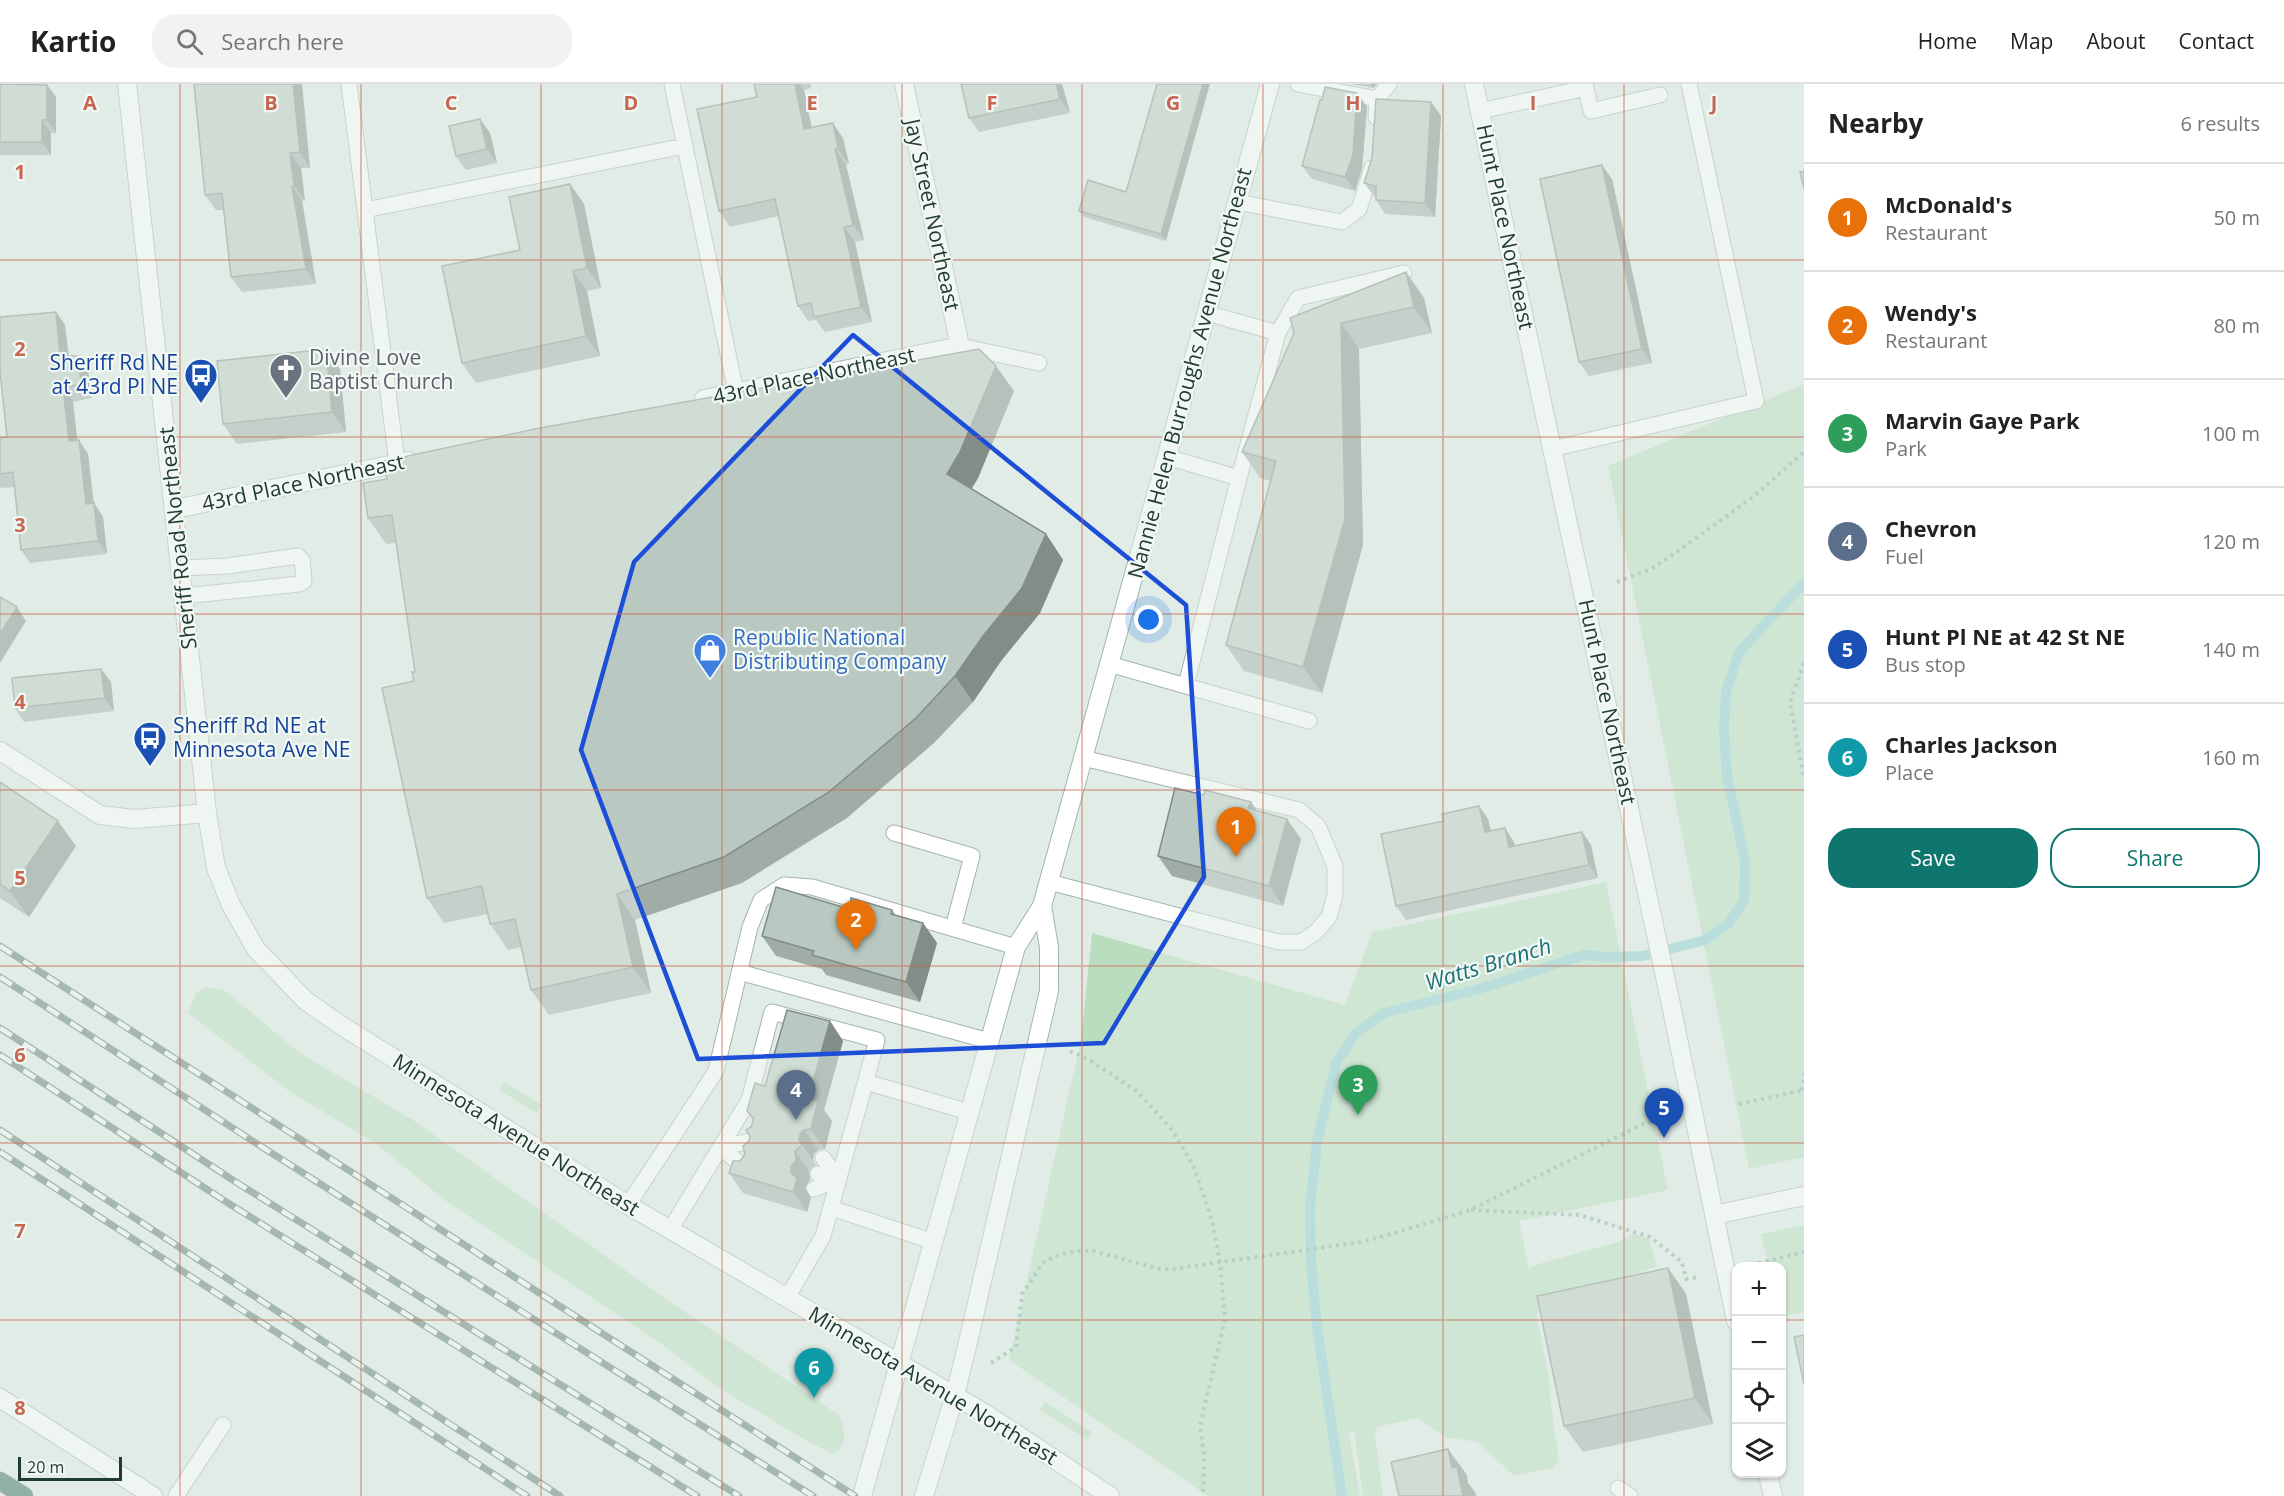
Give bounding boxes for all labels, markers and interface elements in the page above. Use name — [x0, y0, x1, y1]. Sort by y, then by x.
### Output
search box — [152, 14, 572, 68]
text: Kartio — [30, 22, 116, 60]
icon: search — [173, 25, 206, 58]
text: Search here — [221, 26, 344, 56]
text: Home — [1918, 27, 1977, 55]
text: Map — [2010, 27, 2053, 55]
text: About — [2086, 27, 2146, 55]
text: Contact — [2179, 27, 2254, 55]
text: A — [83, 89, 97, 116]
text: B — [264, 89, 278, 116]
text: C — [445, 89, 458, 116]
text: D — [624, 89, 638, 116]
text: E — [806, 89, 818, 116]
text: F — [987, 89, 997, 116]
text: G — [1166, 89, 1180, 116]
text: H — [1345, 89, 1361, 116]
text: I — [1530, 89, 1536, 116]
text: J — [1709, 89, 1717, 116]
text: Nearby — [1828, 105, 1923, 141]
text: 6 results — [2180, 110, 2260, 137]
street label: Jay Street Northeast — [899, 114, 967, 313]
street label: Hunt Place Northeast — [1471, 121, 1541, 332]
text: 1 — [14, 158, 26, 185]
street label: Nannie Helen Burroughs Avenue Northeast — [1121, 164, 1257, 581]
text: McDonald's — [1885, 189, 2012, 219]
text: 1 — [1842, 204, 1853, 231]
text: 50 m — [2213, 204, 2260, 231]
text: Restaurant — [1885, 219, 1987, 246]
text: Wendy's — [1885, 297, 1977, 327]
text: 2 — [1842, 312, 1853, 339]
text: 80 m — [2213, 312, 2260, 339]
text: Restaurant — [1885, 327, 1987, 354]
text: 2 — [14, 335, 26, 362]
street label: 43rd Place Northeast — [710, 340, 918, 410]
place label: Divine Love Baptist Church — [309, 343, 453, 395]
place label: Sheriff Rd NE at 43rd Pl NE — [50, 348, 178, 400]
church icon: Divine Love Baptist Church — [268, 352, 304, 399]
bus stop icon: Sheriff Rd NE at 43rd Pl NE — [183, 357, 219, 404]
text: Marvin Gaye Park — [1885, 405, 2080, 435]
text: 3 — [1842, 420, 1853, 447]
text: 100 m — [2202, 420, 2260, 447]
street label: Sheriff Road Northeast — [151, 425, 203, 651]
text: Park — [1885, 435, 1927, 462]
street label: 43rd Place Northeast — [199, 447, 407, 517]
text: 3 — [14, 511, 26, 538]
text: Chevron — [1885, 513, 1977, 543]
text: 4 — [1842, 528, 1853, 555]
text: 120 m — [2202, 528, 2260, 555]
text: Fuel — [1885, 543, 1924, 570]
street label: Hunt Place Northeast — [1573, 596, 1643, 807]
your location — [1134, 605, 1163, 634]
text: Hunt Pl NE at 42 St NE — [1885, 621, 2125, 651]
place label: Republic National Distributing Company — [733, 623, 947, 675]
shop icon: Republic National Distributing Company — [692, 632, 728, 679]
text: 5 — [1842, 636, 1853, 663]
text: 140 m — [2202, 636, 2260, 663]
text: Bus stop — [1885, 651, 1966, 678]
text: 4 — [14, 688, 26, 715]
place label: Sheriff Rd NE at Minnesota Ave NE — [173, 711, 351, 763]
bus stop icon: Sheriff Rd NE at Minnesota Ave NE — [132, 720, 168, 767]
text: Charles Jackson — [1885, 729, 2058, 759]
text: 6 — [1842, 744, 1853, 771]
text: 160 m — [2202, 744, 2260, 771]
text: Place — [1885, 759, 1934, 786]
pin: 1 — [1216, 808, 1256, 857]
button: Save — [1828, 828, 2038, 888]
button: Share — [2050, 828, 2260, 888]
text: 5 — [14, 864, 26, 891]
pin: 2 — [836, 900, 876, 950]
water label: Watts Branch — [1421, 930, 1555, 996]
text: 6 — [14, 1041, 26, 1068]
street label: Minnesota Avenue Northeast — [388, 1047, 645, 1222]
pin: 3 — [1338, 1066, 1378, 1115]
pin: 4 — [776, 1070, 816, 1120]
pin: 5 — [1644, 1088, 1684, 1138]
text: 7 — [14, 1217, 26, 1244]
map controls — [1732, 1262, 1786, 1478]
button: + — [1732, 1262, 1786, 1316]
street label: Minnesota Avenue Northeast — [804, 1300, 1063, 1471]
button: − — [1732, 1316, 1786, 1370]
pin: 6 — [794, 1348, 834, 1398]
button: locate — [1732, 1370, 1786, 1424]
text: 8 — [14, 1394, 26, 1421]
button: layers — [1732, 1424, 1786, 1478]
scale bar — [18, 1454, 122, 1482]
text: 20 m — [27, 1456, 64, 1478]

